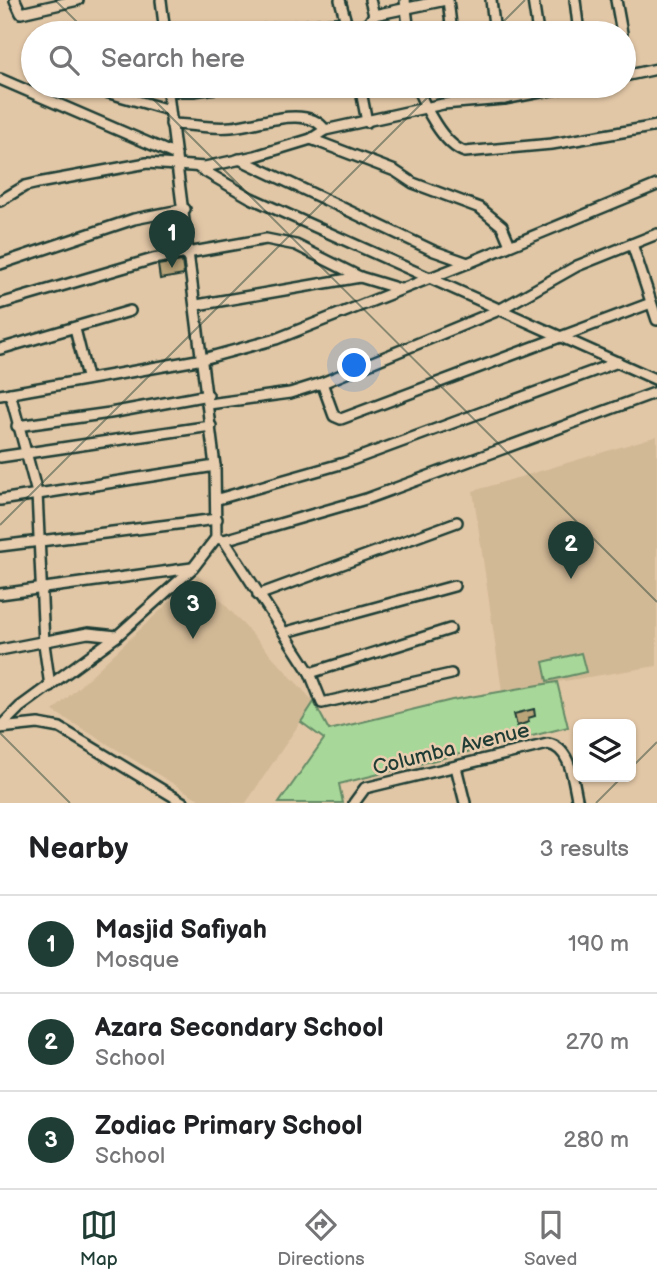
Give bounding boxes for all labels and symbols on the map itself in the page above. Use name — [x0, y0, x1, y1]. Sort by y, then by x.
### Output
pin: 1 — [149, 210, 195, 268]
your location — [337, 348, 371, 382]
pin: 2 — [548, 521, 594, 579]
pin: 3 — [170, 581, 216, 639]
street label: Columba Avenue — [370, 717, 532, 781]

